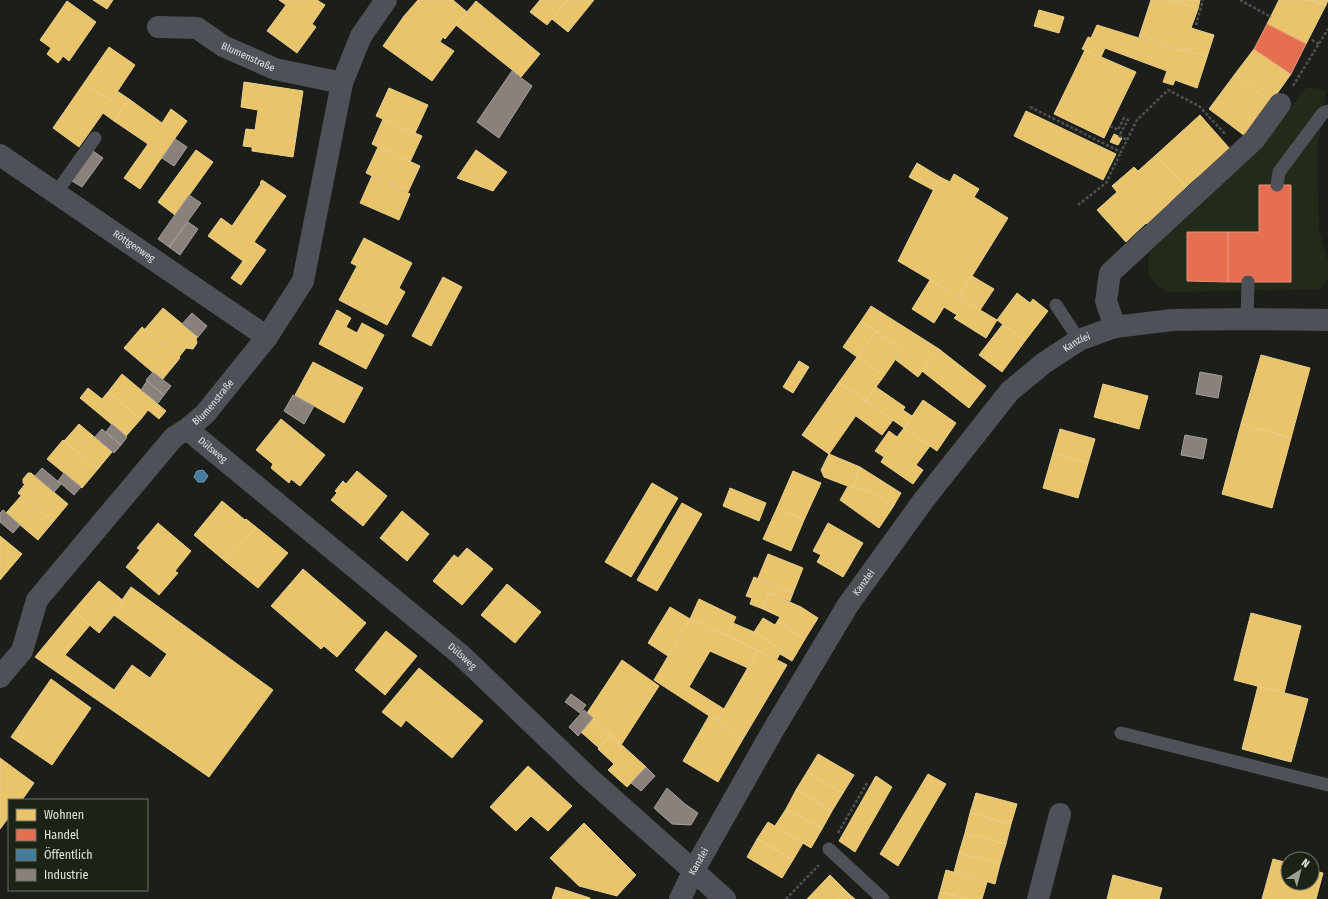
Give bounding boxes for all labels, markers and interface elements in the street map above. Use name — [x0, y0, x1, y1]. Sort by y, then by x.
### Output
street label: Blumenstraße — [219, 40, 277, 74]
street label: Röttgenweg — [111, 228, 157, 265]
street label: Kanzlei — [1061, 330, 1092, 355]
street label: Blumenstraße — [190, 377, 237, 428]
street label: Dülsweg — [195, 435, 230, 466]
street label: Kanzlei — [850, 567, 877, 598]
street label: Dülsweg — [445, 641, 479, 673]
legend — [8, 799, 148, 891]
text: Wohnen — [44, 808, 84, 822]
text: Handel — [44, 828, 79, 842]
text: Öffentlich — [44, 846, 92, 862]
street label: Kanzlei — [686, 846, 711, 877]
north arrow — [1280, 851, 1320, 891]
text: N — [1299, 856, 1312, 871]
text: Industrie — [44, 868, 88, 882]

